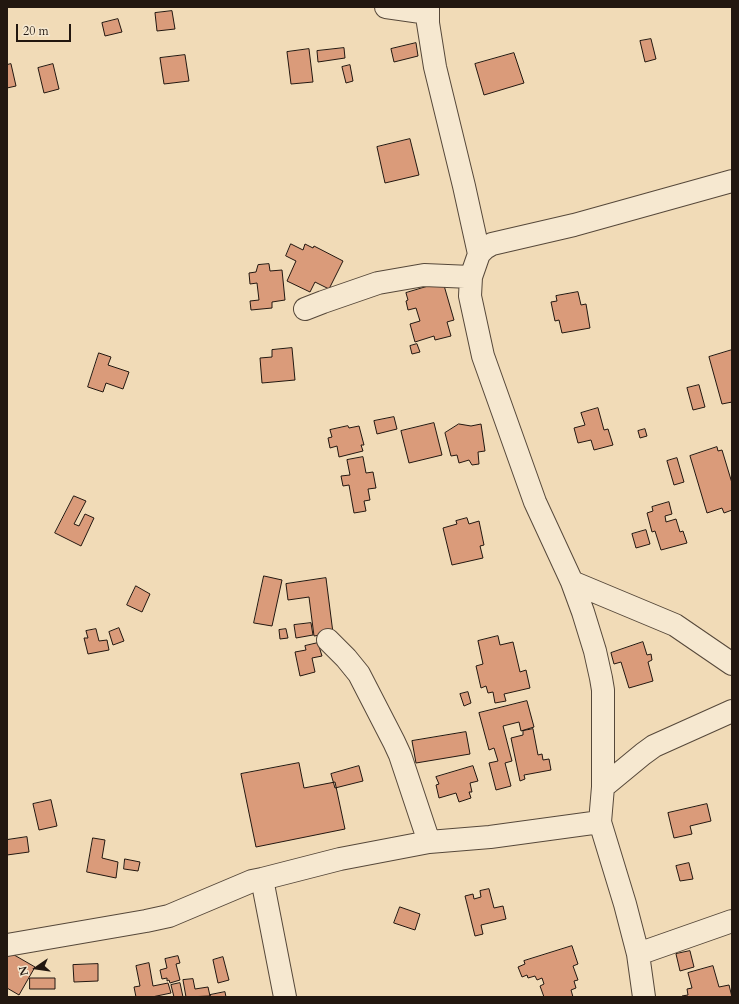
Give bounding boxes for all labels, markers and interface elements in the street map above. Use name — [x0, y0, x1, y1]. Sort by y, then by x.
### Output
scale bar — [18, 16, 73, 42]
text: 20 m — [23, 23, 49, 39]
north arrow — [16, 948, 56, 988]
text: N — [15, 964, 32, 977]

